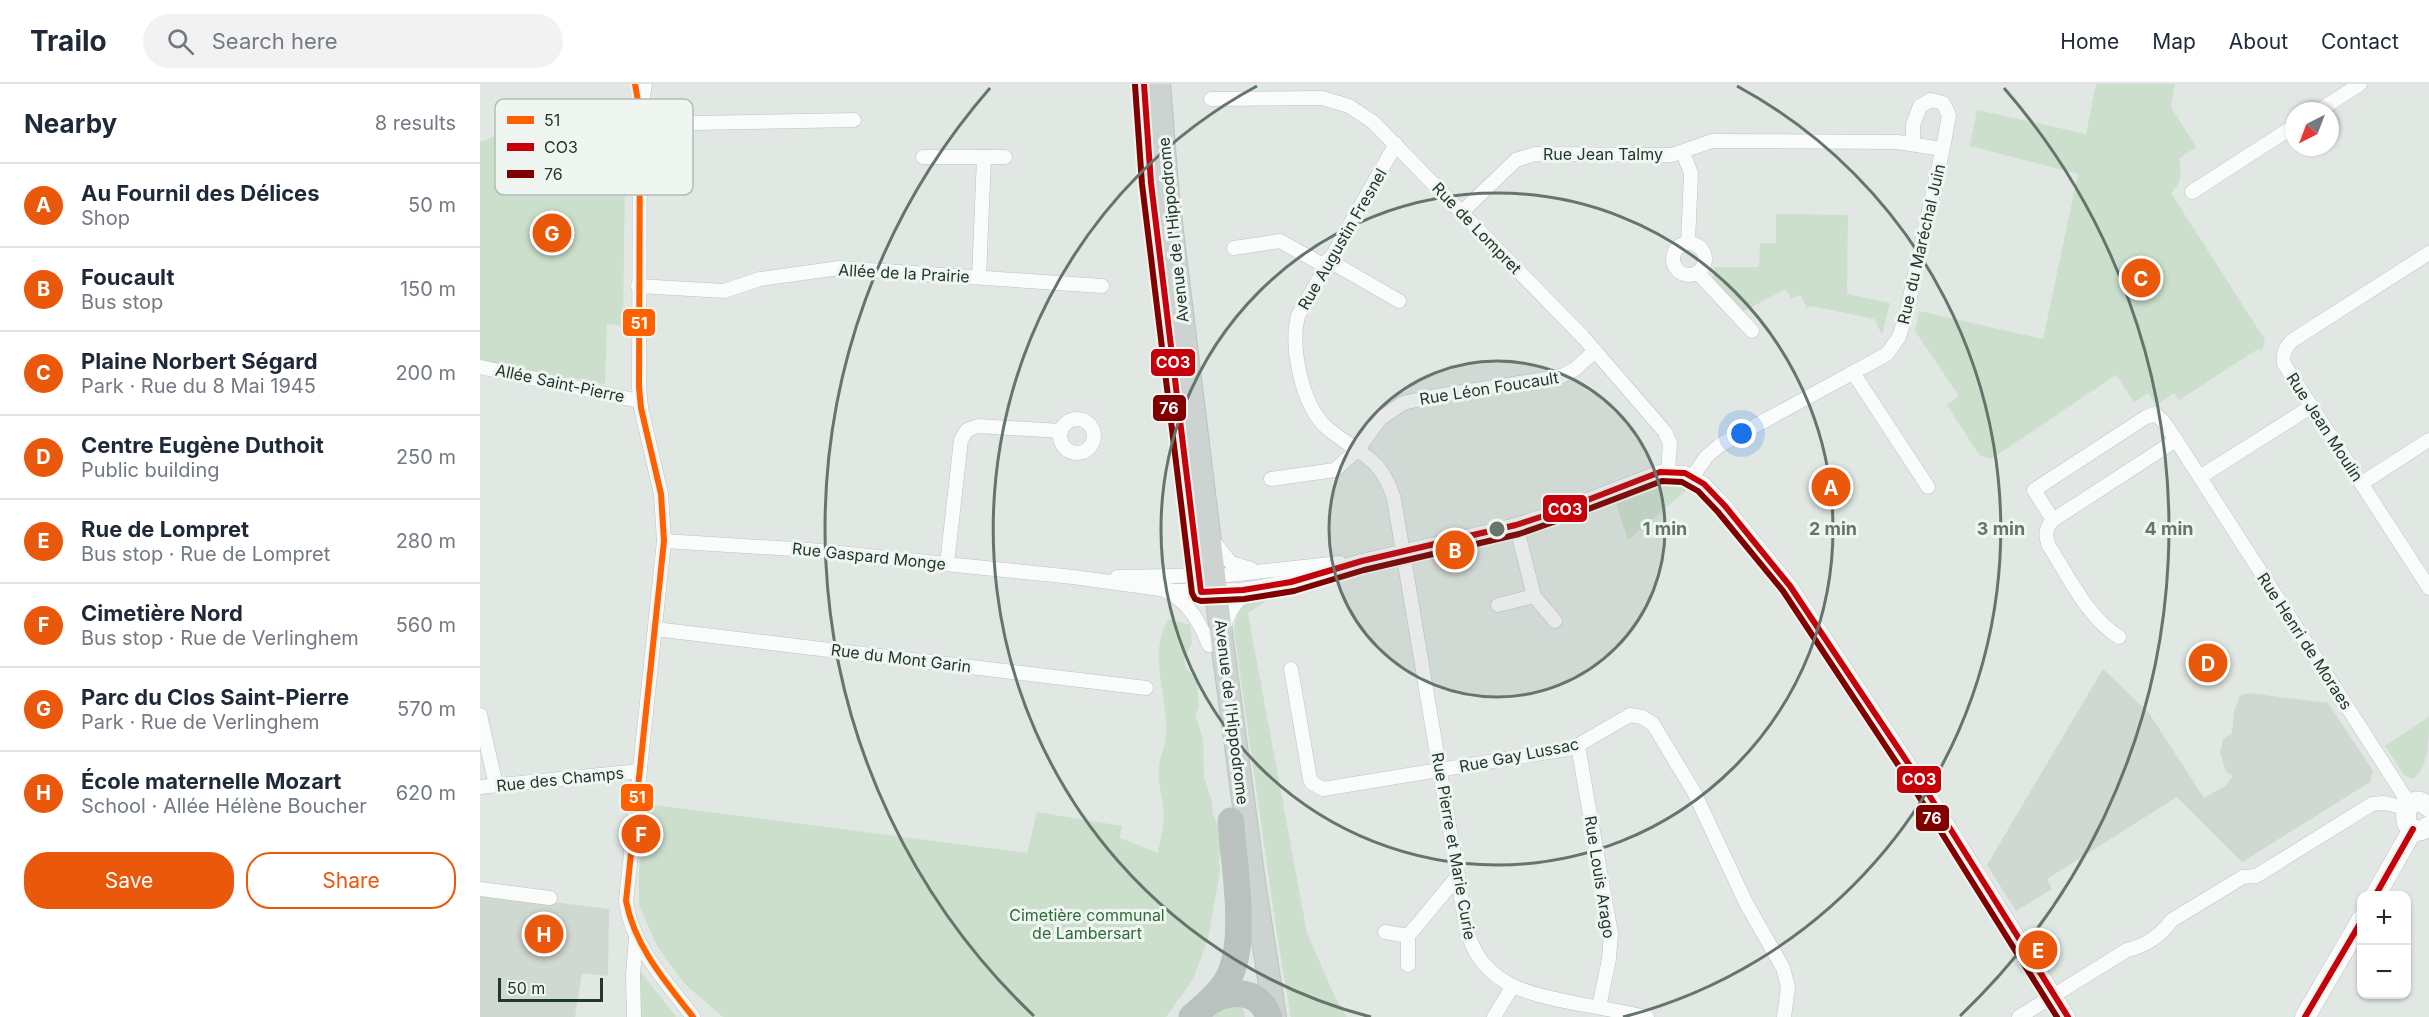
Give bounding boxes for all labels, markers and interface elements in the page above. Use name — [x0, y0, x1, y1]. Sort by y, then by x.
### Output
search box — [143, 14, 563, 68]
text: Trailo — [30, 24, 107, 58]
icon: search — [164, 25, 197, 58]
text: Search here — [212, 28, 338, 54]
text: Home — [2060, 29, 2119, 54]
text: Map — [2152, 29, 2196, 54]
text: About — [2229, 29, 2288, 54]
text: Contact — [2321, 29, 2399, 54]
legend — [495, 99, 693, 195]
north arrow — [2285, 102, 2339, 156]
text: Nearby — [24, 108, 117, 139]
text: 51 — [544, 110, 560, 130]
text: 8 results — [375, 111, 456, 135]
street label: Avenue de l'Hippodrome — [1153, 136, 1193, 324]
text: CO3 — [544, 137, 578, 157]
street label: Rue Jean Talmy — [1543, 144, 1663, 164]
street label: Rue du Maréchal Juin — [1893, 162, 1949, 326]
text: 76 — [544, 164, 563, 184]
street label: Rue Augustin Fresnel — [1293, 165, 1391, 313]
street label: Rue de Lompret — [1428, 178, 1526, 278]
text: Au Fournil des Délices — [81, 180, 320, 206]
text: A — [36, 193, 51, 217]
text: 50 m — [408, 193, 456, 217]
text: Shop — [81, 206, 130, 230]
pin: G — [532, 210, 572, 256]
pin: C — [2122, 256, 2160, 300]
street label: Allée de la Prairie — [838, 260, 970, 286]
text: Foucault — [81, 264, 174, 290]
text: B — [37, 277, 50, 301]
text: 150 m — [400, 277, 456, 301]
text: Bus stop — [81, 290, 163, 314]
line badge: 51 — [622, 308, 656, 337]
text: 51 — [630, 313, 648, 333]
text: Plaine Norbert Ségard — [81, 348, 318, 374]
line badge: CO3 — [1150, 348, 1196, 377]
text: CO3 — [1156, 352, 1190, 372]
street label: Allée Saint-Pierre — [494, 360, 626, 406]
text: C — [36, 361, 51, 385]
text: 200 m — [395, 361, 456, 385]
street label: Rue Léon Foucault — [1418, 367, 1560, 409]
street label: Rue Jean Moulin — [2282, 369, 2368, 485]
text: Park · Rue du 8 Mai 1945 — [81, 374, 316, 398]
line badge: 76 — [1152, 394, 1187, 422]
text: 76 — [1159, 398, 1179, 418]
your location — [1727, 419, 1756, 448]
text: Centre Eugène Duthoit — [81, 432, 324, 458]
text: D — [36, 445, 51, 469]
text: 250 m — [396, 445, 456, 469]
text: Public building — [81, 458, 220, 482]
pin: A — [1812, 464, 1850, 510]
line badge: CO3 — [1542, 494, 1588, 523]
text: CO3 — [1548, 499, 1582, 519]
text: Rue de Lompret — [81, 516, 249, 542]
text: 1 min — [1643, 518, 1687, 539]
text: 2 min — [1809, 518, 1857, 539]
text: 3 min — [1977, 518, 2025, 539]
text: 4 min — [2145, 518, 2193, 539]
centre of rings — [1487, 519, 1507, 539]
pin: B — [1436, 528, 1474, 572]
text: E — [37, 529, 50, 553]
text: 280 m — [396, 529, 456, 553]
street label: Rue Gaspard Monge — [791, 538, 947, 574]
text: Bus stop · Rue de Lompret — [81, 542, 330, 566]
street label: Rue Henri de Moraes — [2253, 569, 2357, 713]
text: Cimetière Nord — [81, 600, 243, 626]
text: F — [38, 613, 49, 637]
text: 560 m — [396, 613, 456, 637]
street label: Avenue de l'Hippodrome — [1211, 618, 1253, 806]
text: Bus stop · Rue de Verlinghem — [81, 626, 359, 650]
street label: Rue du Mont Garin — [830, 639, 972, 677]
pin: D — [2188, 640, 2228, 686]
text: Parc du Clos Saint-Pierre — [81, 684, 349, 710]
text: G — [36, 697, 51, 721]
text: 570 m — [397, 697, 456, 721]
text: Park · Rue de Verlinghem — [81, 710, 319, 734]
street label: Rue Gay Lussac — [1458, 734, 1580, 776]
street label: Rue Pierre et Marie Curie — [1428, 751, 1480, 941]
street label: Rue des Champs — [495, 762, 625, 796]
line badge: CO3 — [1896, 765, 1942, 794]
text: École maternelle Mozart — [81, 768, 341, 794]
text: CO3 — [1902, 769, 1936, 789]
text: H — [36, 781, 51, 805]
text: 620 m — [396, 781, 456, 805]
line badge: 51 — [620, 783, 654, 812]
text: 51 — [628, 787, 646, 807]
text: School · Allée Hélène Boucher — [81, 794, 367, 818]
line badge: 76 — [1915, 804, 1950, 832]
text: 76 — [1922, 808, 1942, 828]
pin: F — [622, 812, 660, 856]
street label: Rue Louis Arago — [1580, 814, 1620, 940]
button: Save — [24, 852, 234, 909]
button: Share — [246, 852, 456, 909]
map controls — [2357, 891, 2411, 999]
button: + — [2357, 891, 2411, 945]
park label: Cimetière communal de Lambersart — [1009, 905, 1165, 943]
pin: H — [524, 912, 564, 956]
pin: E — [2018, 928, 2058, 972]
button: − — [2357, 945, 2411, 999]
scale bar — [498, 975, 603, 1002]
text: 50 m — [507, 978, 545, 998]

